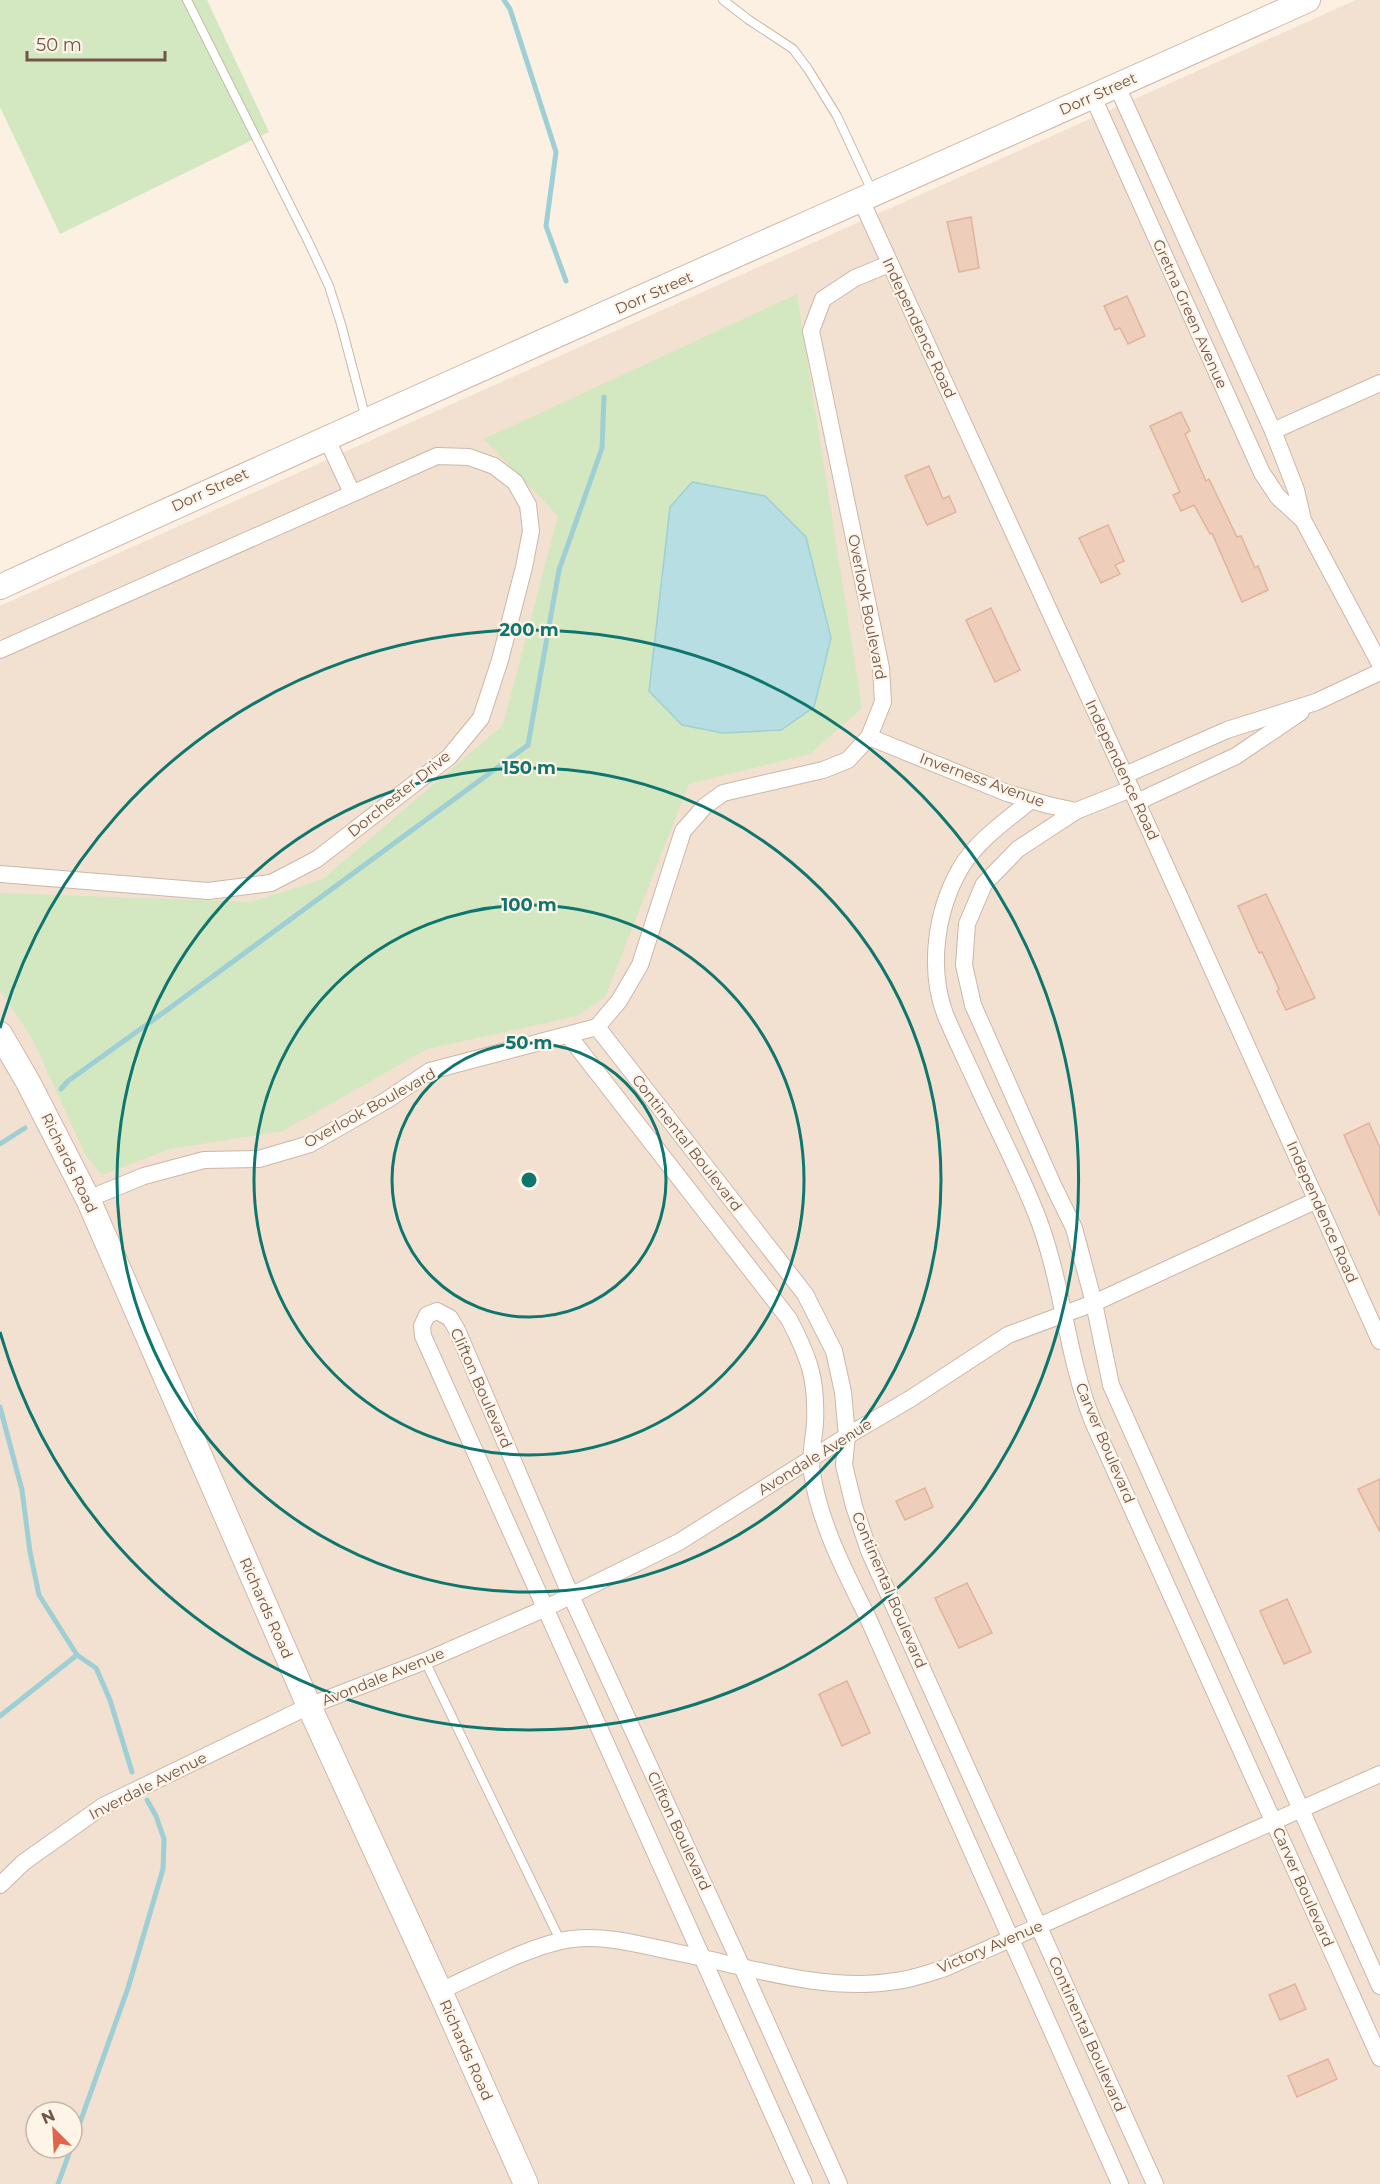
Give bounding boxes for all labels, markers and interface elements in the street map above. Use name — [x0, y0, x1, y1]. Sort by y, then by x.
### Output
scale bar — [27, 24, 165, 62]
text: 50 m — [36, 34, 82, 56]
street label: Dorr Street — [1056, 68, 1140, 119]
street label: Gretna Green Avenue — [1149, 236, 1232, 392]
street label: Independence Road — [878, 254, 960, 401]
street label: Dorr Street — [612, 267, 696, 318]
street label: Dorr Street — [168, 463, 251, 516]
street label: Overlook Boulevard — [844, 533, 891, 681]
text: 200 m — [499, 619, 559, 641]
street label: Independence Road — [1081, 696, 1163, 843]
street label: Dorchester Drive — [344, 746, 454, 841]
street label: Inverness Avenue — [917, 748, 1047, 811]
text: 150 m — [502, 757, 556, 779]
text: 100 m — [501, 894, 557, 916]
text: 50 m — [506, 1032, 552, 1054]
street label: Overlook Boulevard — [301, 1063, 439, 1152]
street label: Continental Boulevard — [628, 1071, 747, 1215]
street label: Richards Road — [37, 1110, 102, 1216]
street label: Independence Road — [1283, 1138, 1362, 1286]
centre of rings — [519, 1170, 539, 1190]
street label: Clifton Boulevard — [446, 1325, 516, 1451]
street label: Carver Boulevard — [1072, 1380, 1139, 1506]
street label: Avondale Avenue — [754, 1414, 875, 1499]
street label: Continental Boulevard — [848, 1509, 931, 1671]
street label: Richards Road — [236, 1554, 297, 1661]
street label: Avondale Avenue — [319, 1643, 447, 1710]
street label: Inverdale Avenue — [86, 1748, 210, 1824]
street label: Clifton Boulevard — [643, 1768, 715, 1893]
street label: Carver Boulevard — [1269, 1824, 1338, 1950]
street label: Victory Avenue — [934, 1916, 1045, 1977]
street label: Continental Boulevard — [1045, 1953, 1130, 2115]
street label: Richards Road — [436, 1996, 497, 2103]
north arrow — [24, 2100, 84, 2160]
text: N — [38, 2105, 58, 2128]

